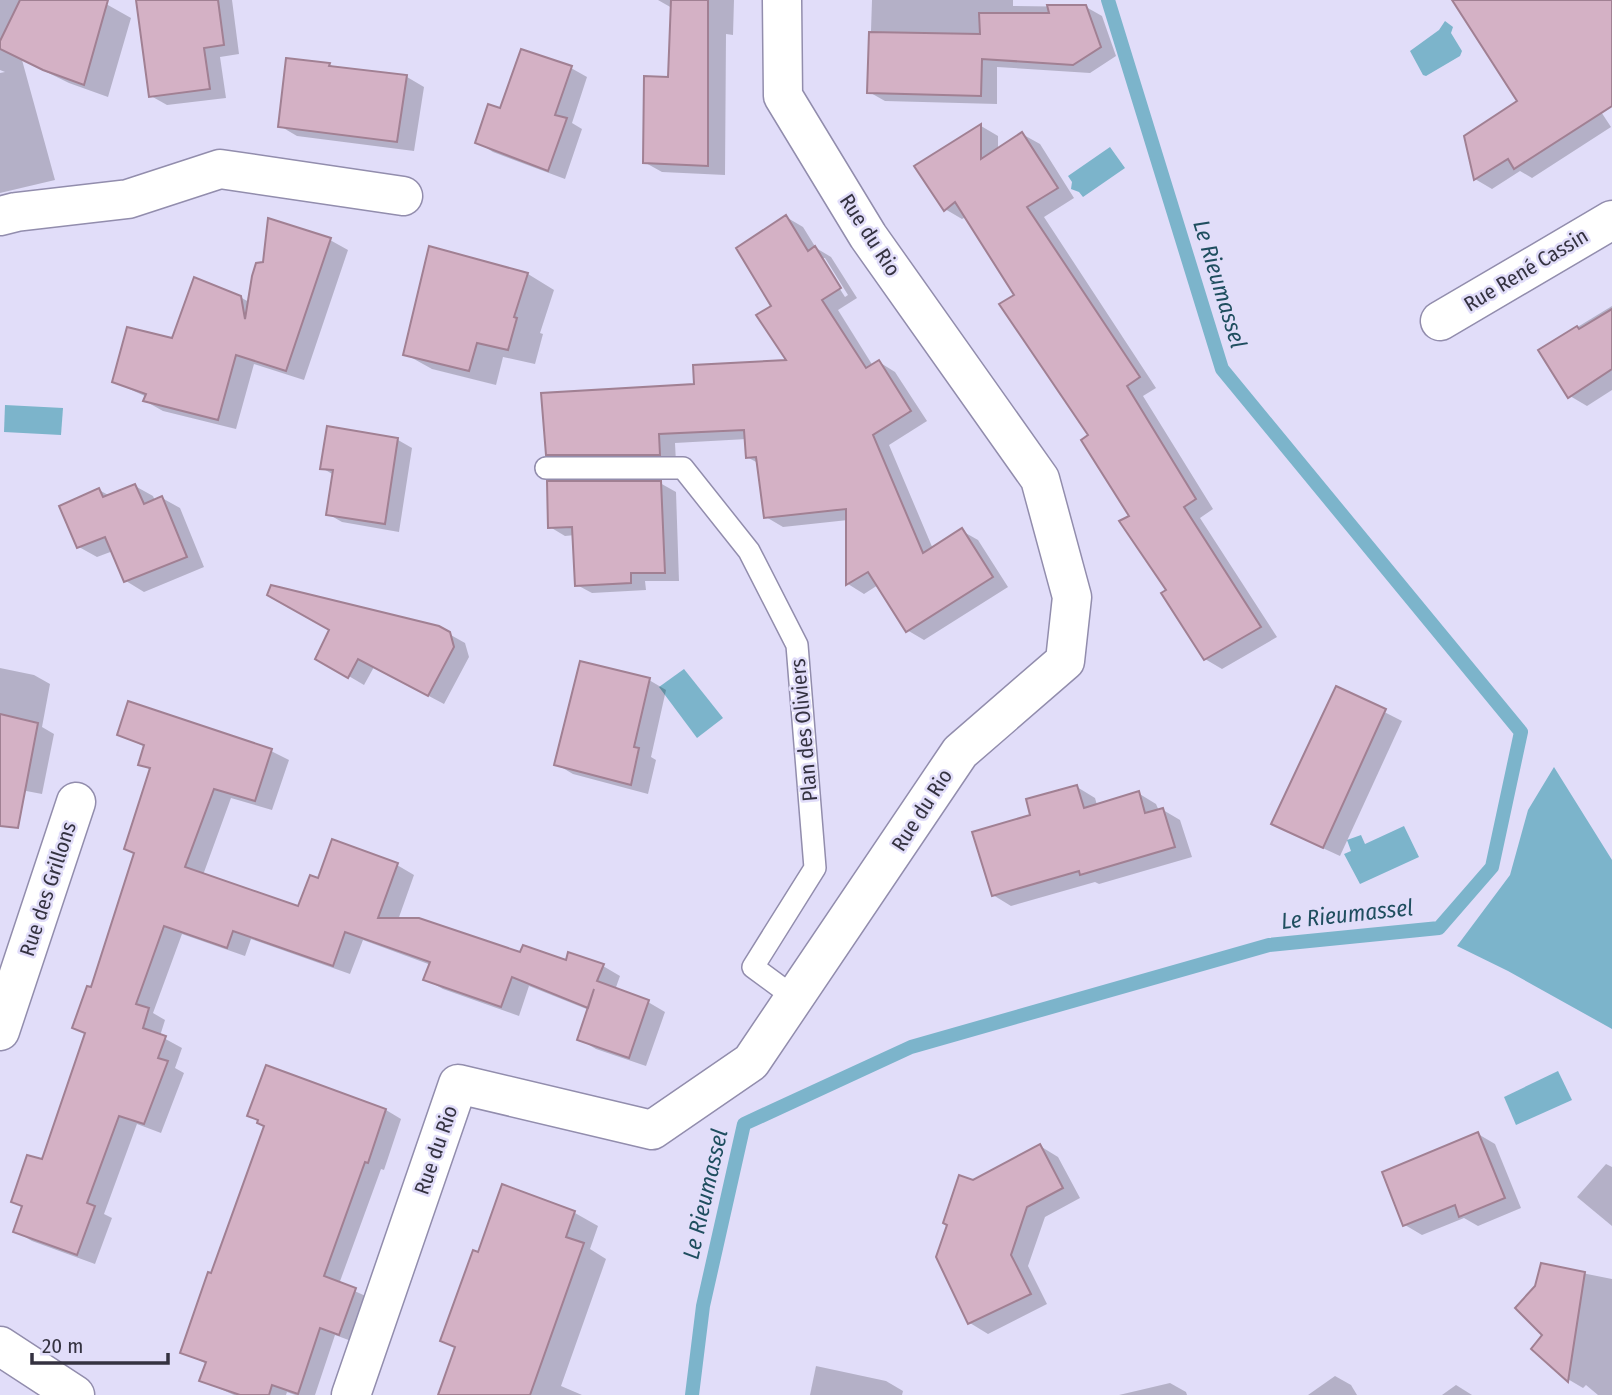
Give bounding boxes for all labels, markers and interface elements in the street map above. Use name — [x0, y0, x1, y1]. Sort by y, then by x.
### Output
street label: Rue du Rio — [834, 189, 906, 281]
water label: Le Rieumassel — [1187, 217, 1253, 351]
street label: Rue René Cassin — [1459, 223, 1593, 317]
street label: Plan des Oliviers — [785, 658, 823, 802]
street label: Rue du Rio — [886, 764, 958, 856]
street label: Rue des Grillons — [14, 818, 82, 960]
water label: Le Rieumassel — [1280, 893, 1414, 935]
street label: Rue du Rio — [409, 1102, 463, 1198]
water label: Le Rieumassel — [676, 1126, 734, 1262]
scale bar — [32, 1322, 168, 1366]
text: 20 m — [42, 1333, 83, 1359]

